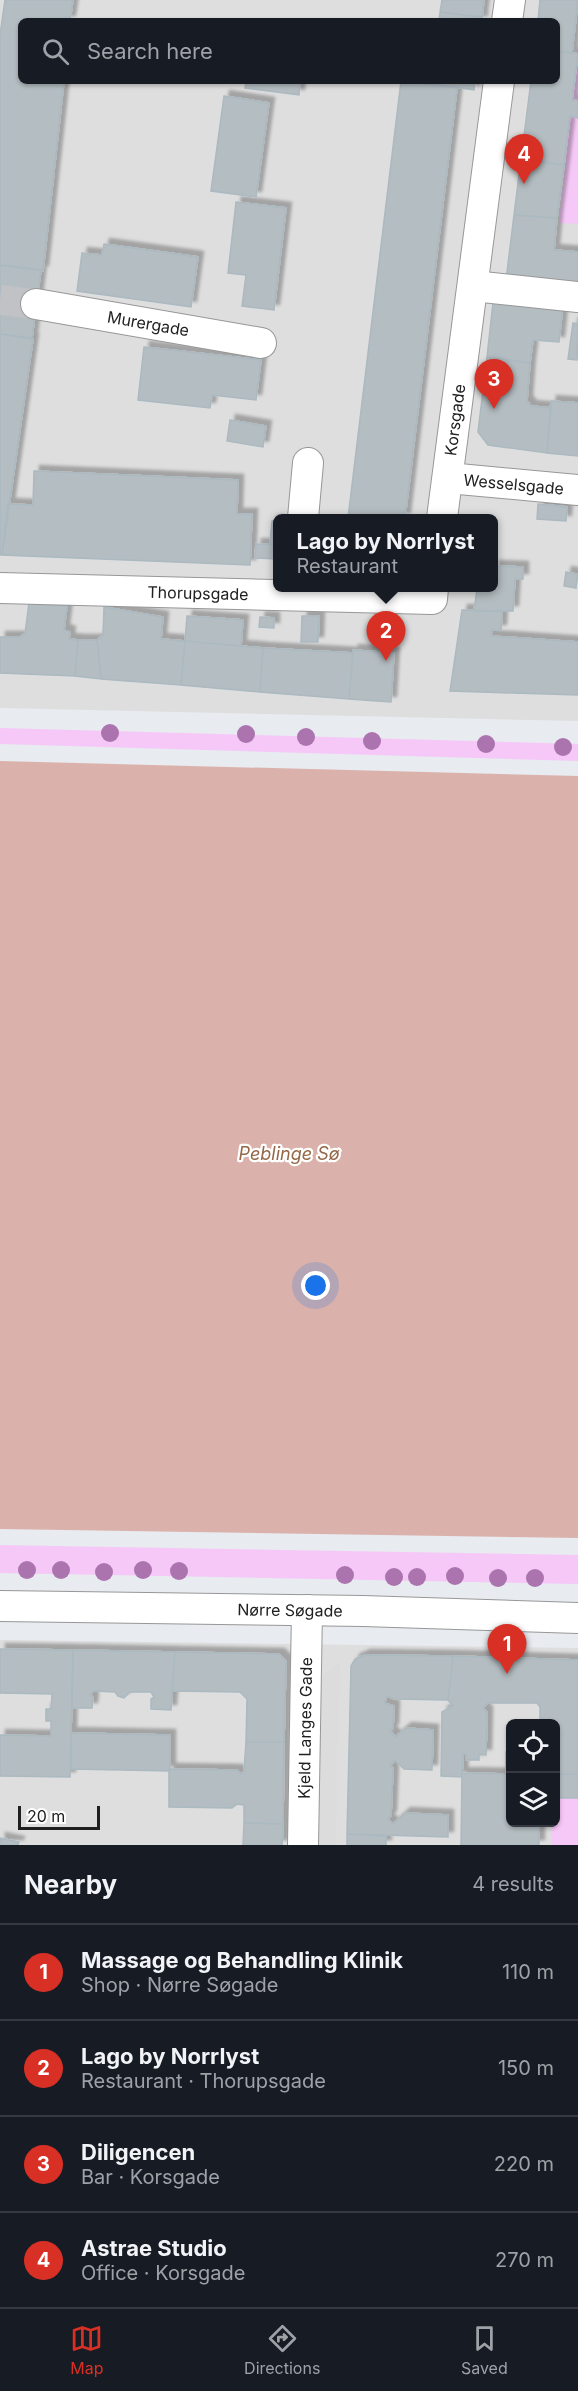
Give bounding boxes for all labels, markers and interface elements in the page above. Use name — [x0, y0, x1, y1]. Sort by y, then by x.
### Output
search box — [18, 18, 560, 84]
icon: search — [39, 35, 72, 68]
text: Search here — [87, 38, 213, 64]
pin: 4 — [504, 134, 544, 184]
street label: Murergade — [106, 307, 191, 340]
pin: 3 — [474, 360, 514, 409]
street label: Korsgade — [440, 383, 469, 457]
street label: Wesselsgade — [463, 469, 565, 499]
popup — [273, 514, 498, 592]
text: Lago by Norrlyst — [296, 528, 475, 554]
text: Restaurant — [296, 554, 398, 578]
street label: Thorupsgade — [147, 582, 249, 604]
pin: 2 — [366, 612, 406, 661]
water label: Peblinge Sø — [239, 1143, 340, 1164]
your location — [301, 1271, 330, 1300]
street label: Nørre Søgade — [237, 1599, 343, 1621]
pin: 1 — [488, 1624, 526, 1674]
street label: Kjeld Langes Gade — [294, 1657, 316, 1799]
map controls — [506, 1719, 560, 1827]
button: locate — [506, 1719, 560, 1773]
button: layers — [506, 1773, 560, 1827]
scale bar — [18, 1803, 100, 1830]
text: 20 m — [27, 1806, 65, 1826]
text: Nearby — [24, 1869, 117, 1900]
text: 4 results — [472, 1872, 554, 1896]
text: Massage og Behandling Klinik — [81, 1947, 403, 1973]
text: 1 — [39, 1960, 48, 1984]
text: 110 m — [502, 1960, 554, 1984]
text: Shop · Nørre Søgade — [81, 1973, 279, 1997]
text: Lago by Norrlyst — [81, 2043, 259, 2069]
text: 2 — [37, 2056, 50, 2080]
text: 150 m — [498, 2056, 554, 2080]
text: Restaurant · Thorupsgade — [81, 2069, 326, 2093]
text: Diligencen — [81, 2139, 195, 2165]
text: 3 — [37, 2152, 50, 2176]
text: 220 m — [494, 2152, 554, 2176]
text: Bar · Korsgade — [81, 2165, 220, 2189]
text: Astrae Studio — [81, 2235, 227, 2261]
text: 4 — [37, 2248, 50, 2272]
text: 270 m — [495, 2248, 554, 2272]
text: Office · Korsgade — [81, 2261, 245, 2285]
tab: Map — [70, 2322, 104, 2378]
tab: Directions — [244, 2322, 320, 2378]
tab: Saved — [461, 2322, 508, 2378]

